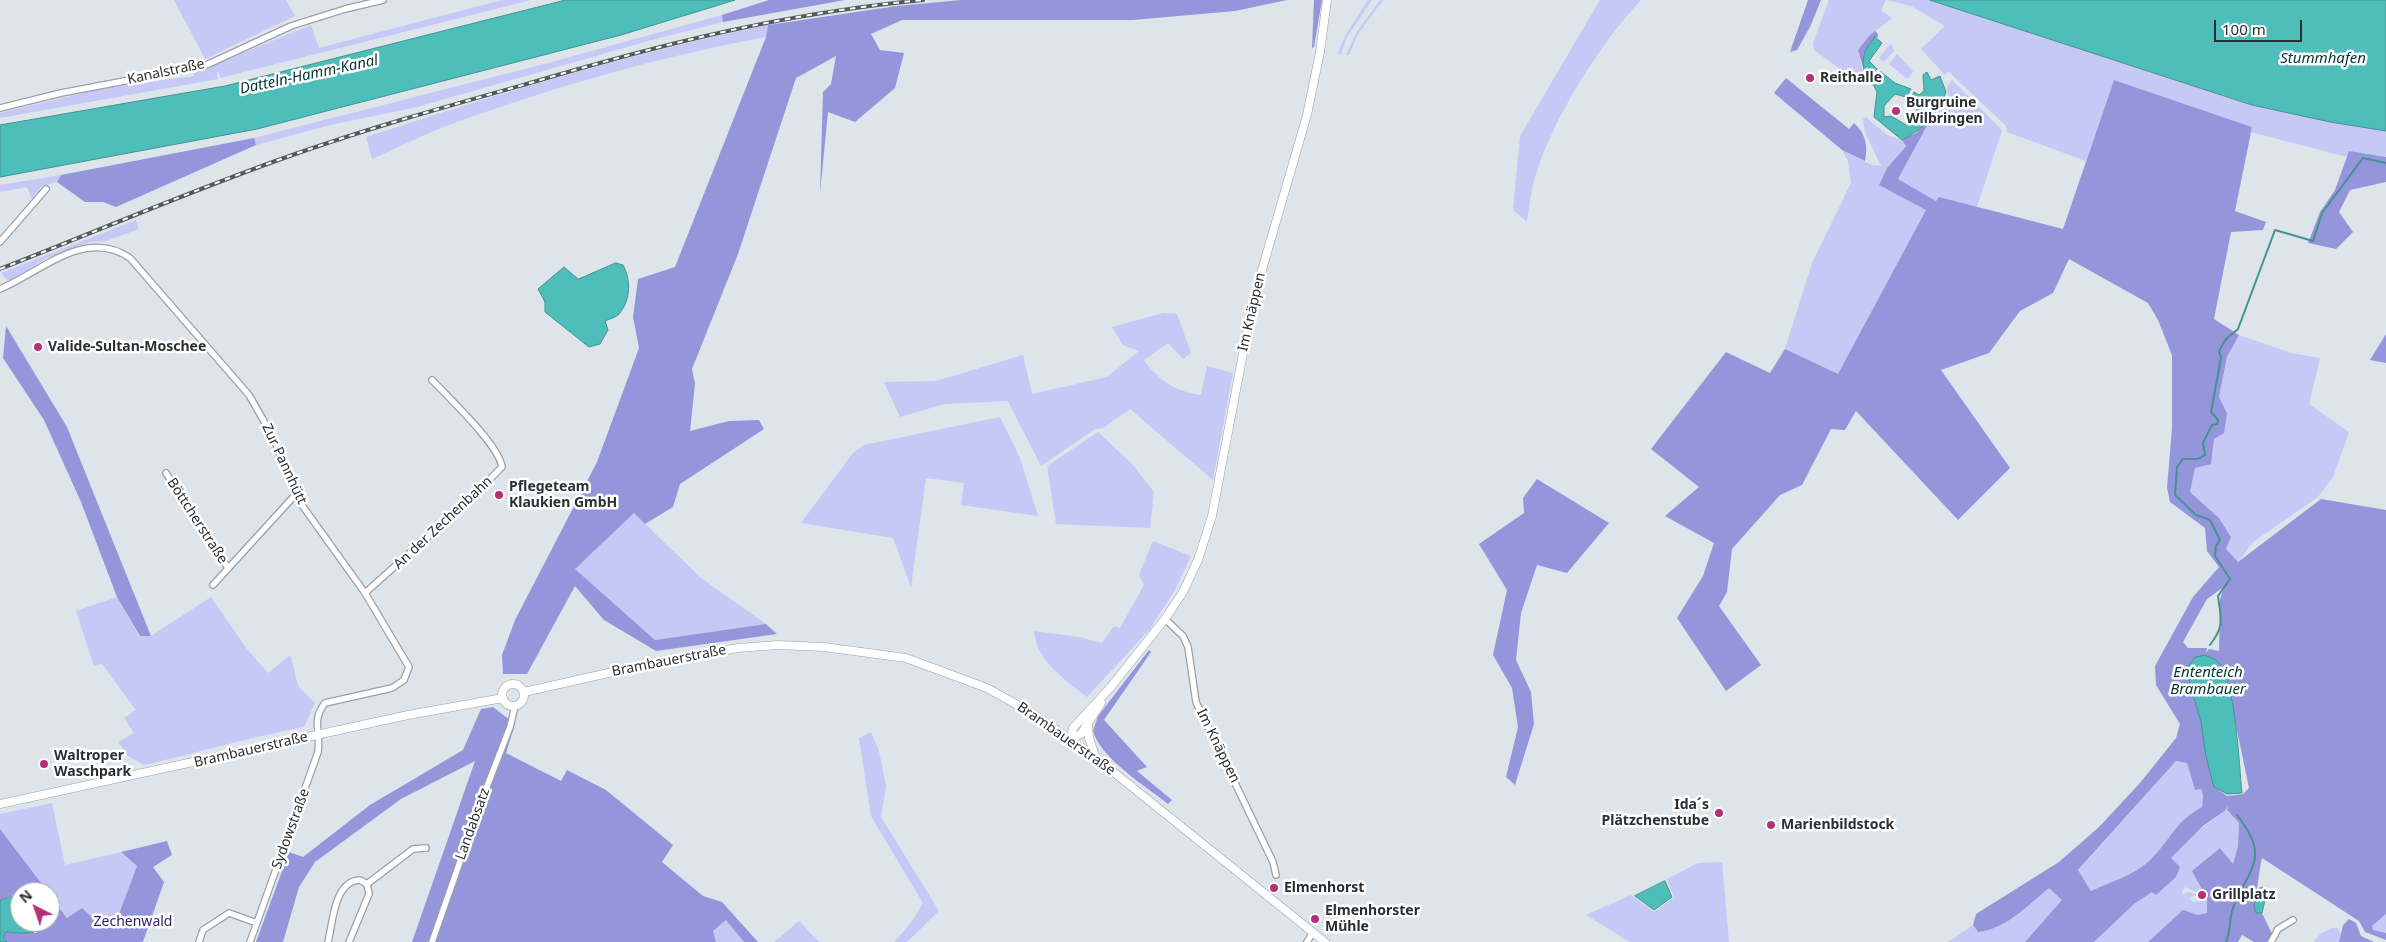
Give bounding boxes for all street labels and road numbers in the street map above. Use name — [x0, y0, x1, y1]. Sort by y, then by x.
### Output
street label: Kanalstraße — [126, 56, 206, 88]
street label: Im Knäppen — [1235, 271, 1269, 353]
street label: Zur Pannhütt — [258, 421, 310, 507]
street label: An der Zechenbahn — [390, 473, 496, 573]
street label: Böttcherstraße — [163, 475, 231, 567]
street label: Brambauerstraße — [610, 642, 728, 680]
street label: Brambauerstraße — [1014, 699, 1118, 779]
street label: Im Knäppen — [1193, 706, 1243, 786]
street label: Brambauerstraße — [193, 729, 309, 771]
street label: Sydowstraße — [269, 786, 313, 872]
street label: Landabsatz — [452, 786, 494, 862]

